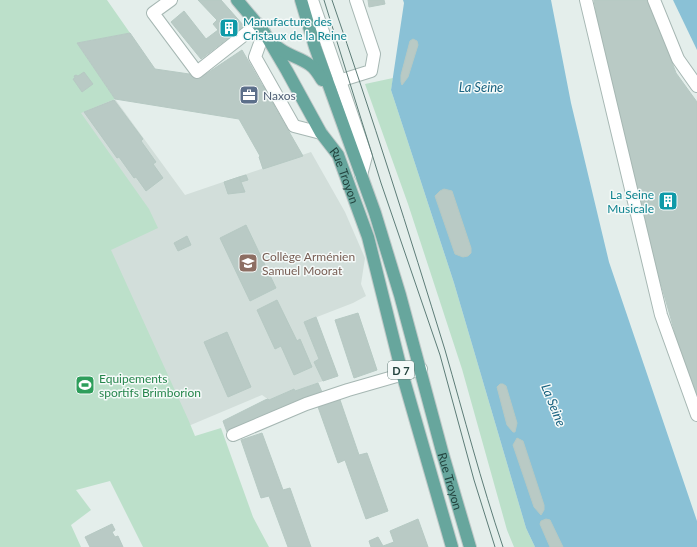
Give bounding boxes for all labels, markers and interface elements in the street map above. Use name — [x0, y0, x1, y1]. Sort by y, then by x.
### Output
place label: Manufacture des Cristaux de la Reine — [243, 14, 347, 43]
building icon: Manufacture des Cristaux de la Reine — [218, 17, 240, 39]
water label: La Seine — [459, 79, 503, 95]
office icon: Naxos — [238, 84, 260, 106]
place label: Naxos — [263, 88, 296, 103]
street label: Rue Troyon — [327, 144, 363, 205]
place label: La Seine Musicale — [607, 187, 654, 216]
building icon: La Seine Musicale — [657, 190, 679, 212]
place label: Collège Arménien Samuel Moorat — [262, 249, 355, 278]
school or university icon: Collège Arménien Samuel Moorat — [237, 252, 259, 274]
road number: D 7 — [388, 361, 414, 379]
place label: Equipements sportifs Brimborion — [99, 371, 201, 400]
sports icon: Equipements sportifs Brimborion — [74, 374, 96, 396]
water label: La Seine — [538, 381, 570, 429]
street label: Rue Troyon — [435, 450, 466, 511]

